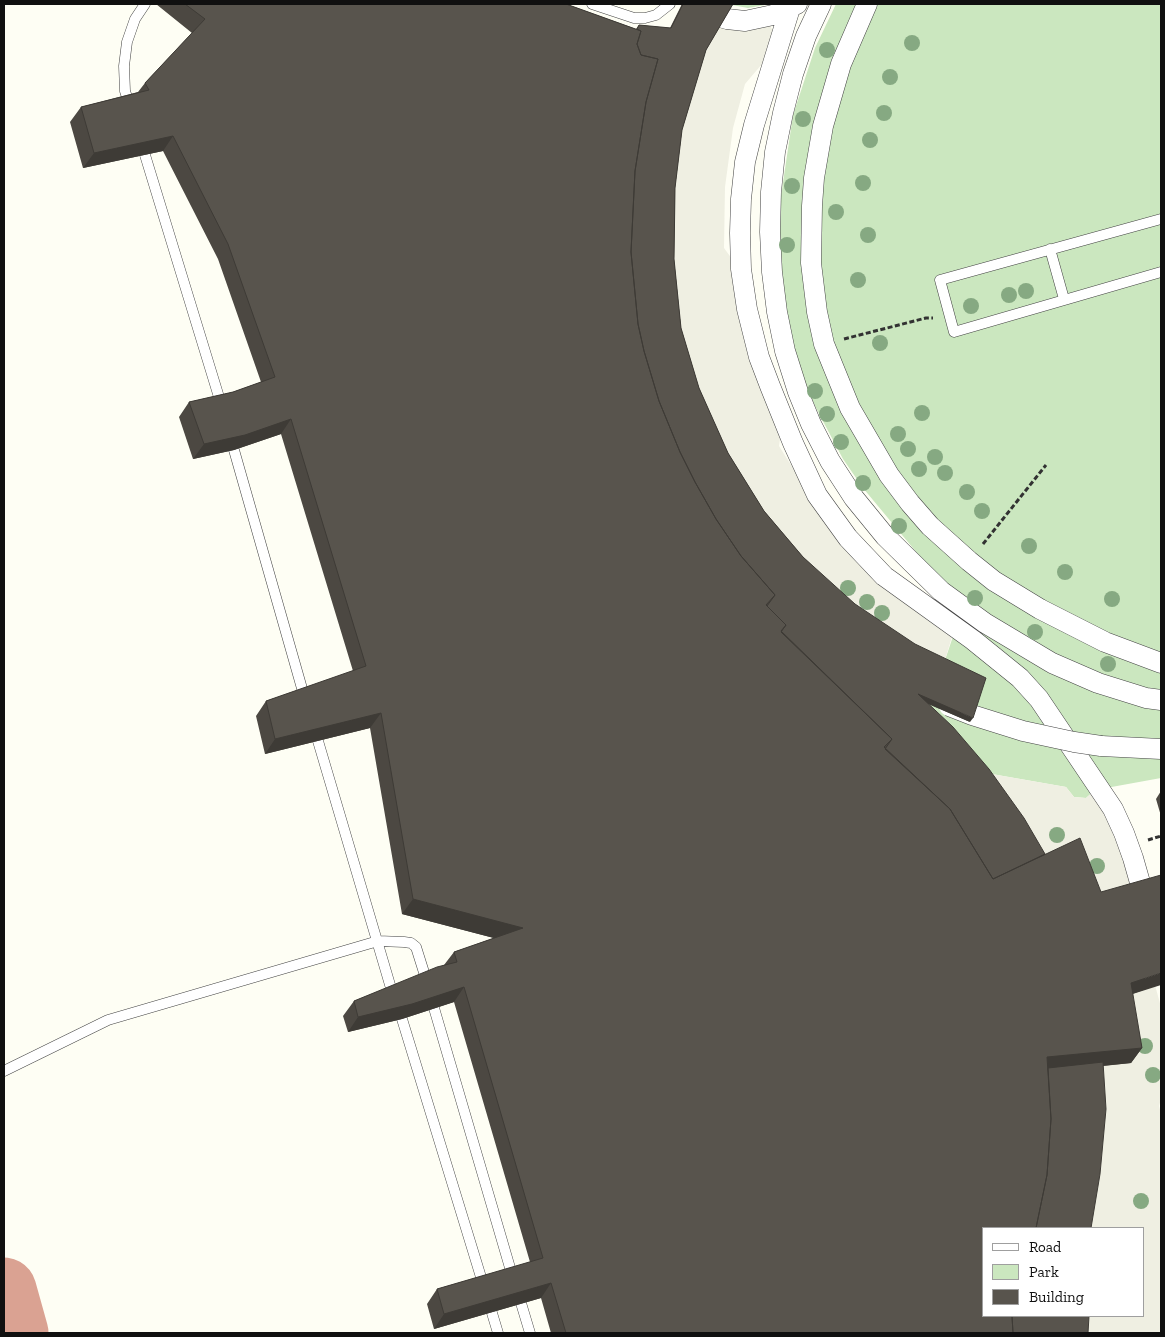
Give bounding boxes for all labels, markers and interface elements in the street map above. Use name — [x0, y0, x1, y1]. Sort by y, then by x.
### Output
legend — [982, 1227, 1145, 1317]
text: Road — [1029, 1238, 1061, 1256]
text: Park — [1029, 1263, 1059, 1281]
text: Building — [1029, 1288, 1084, 1306]

